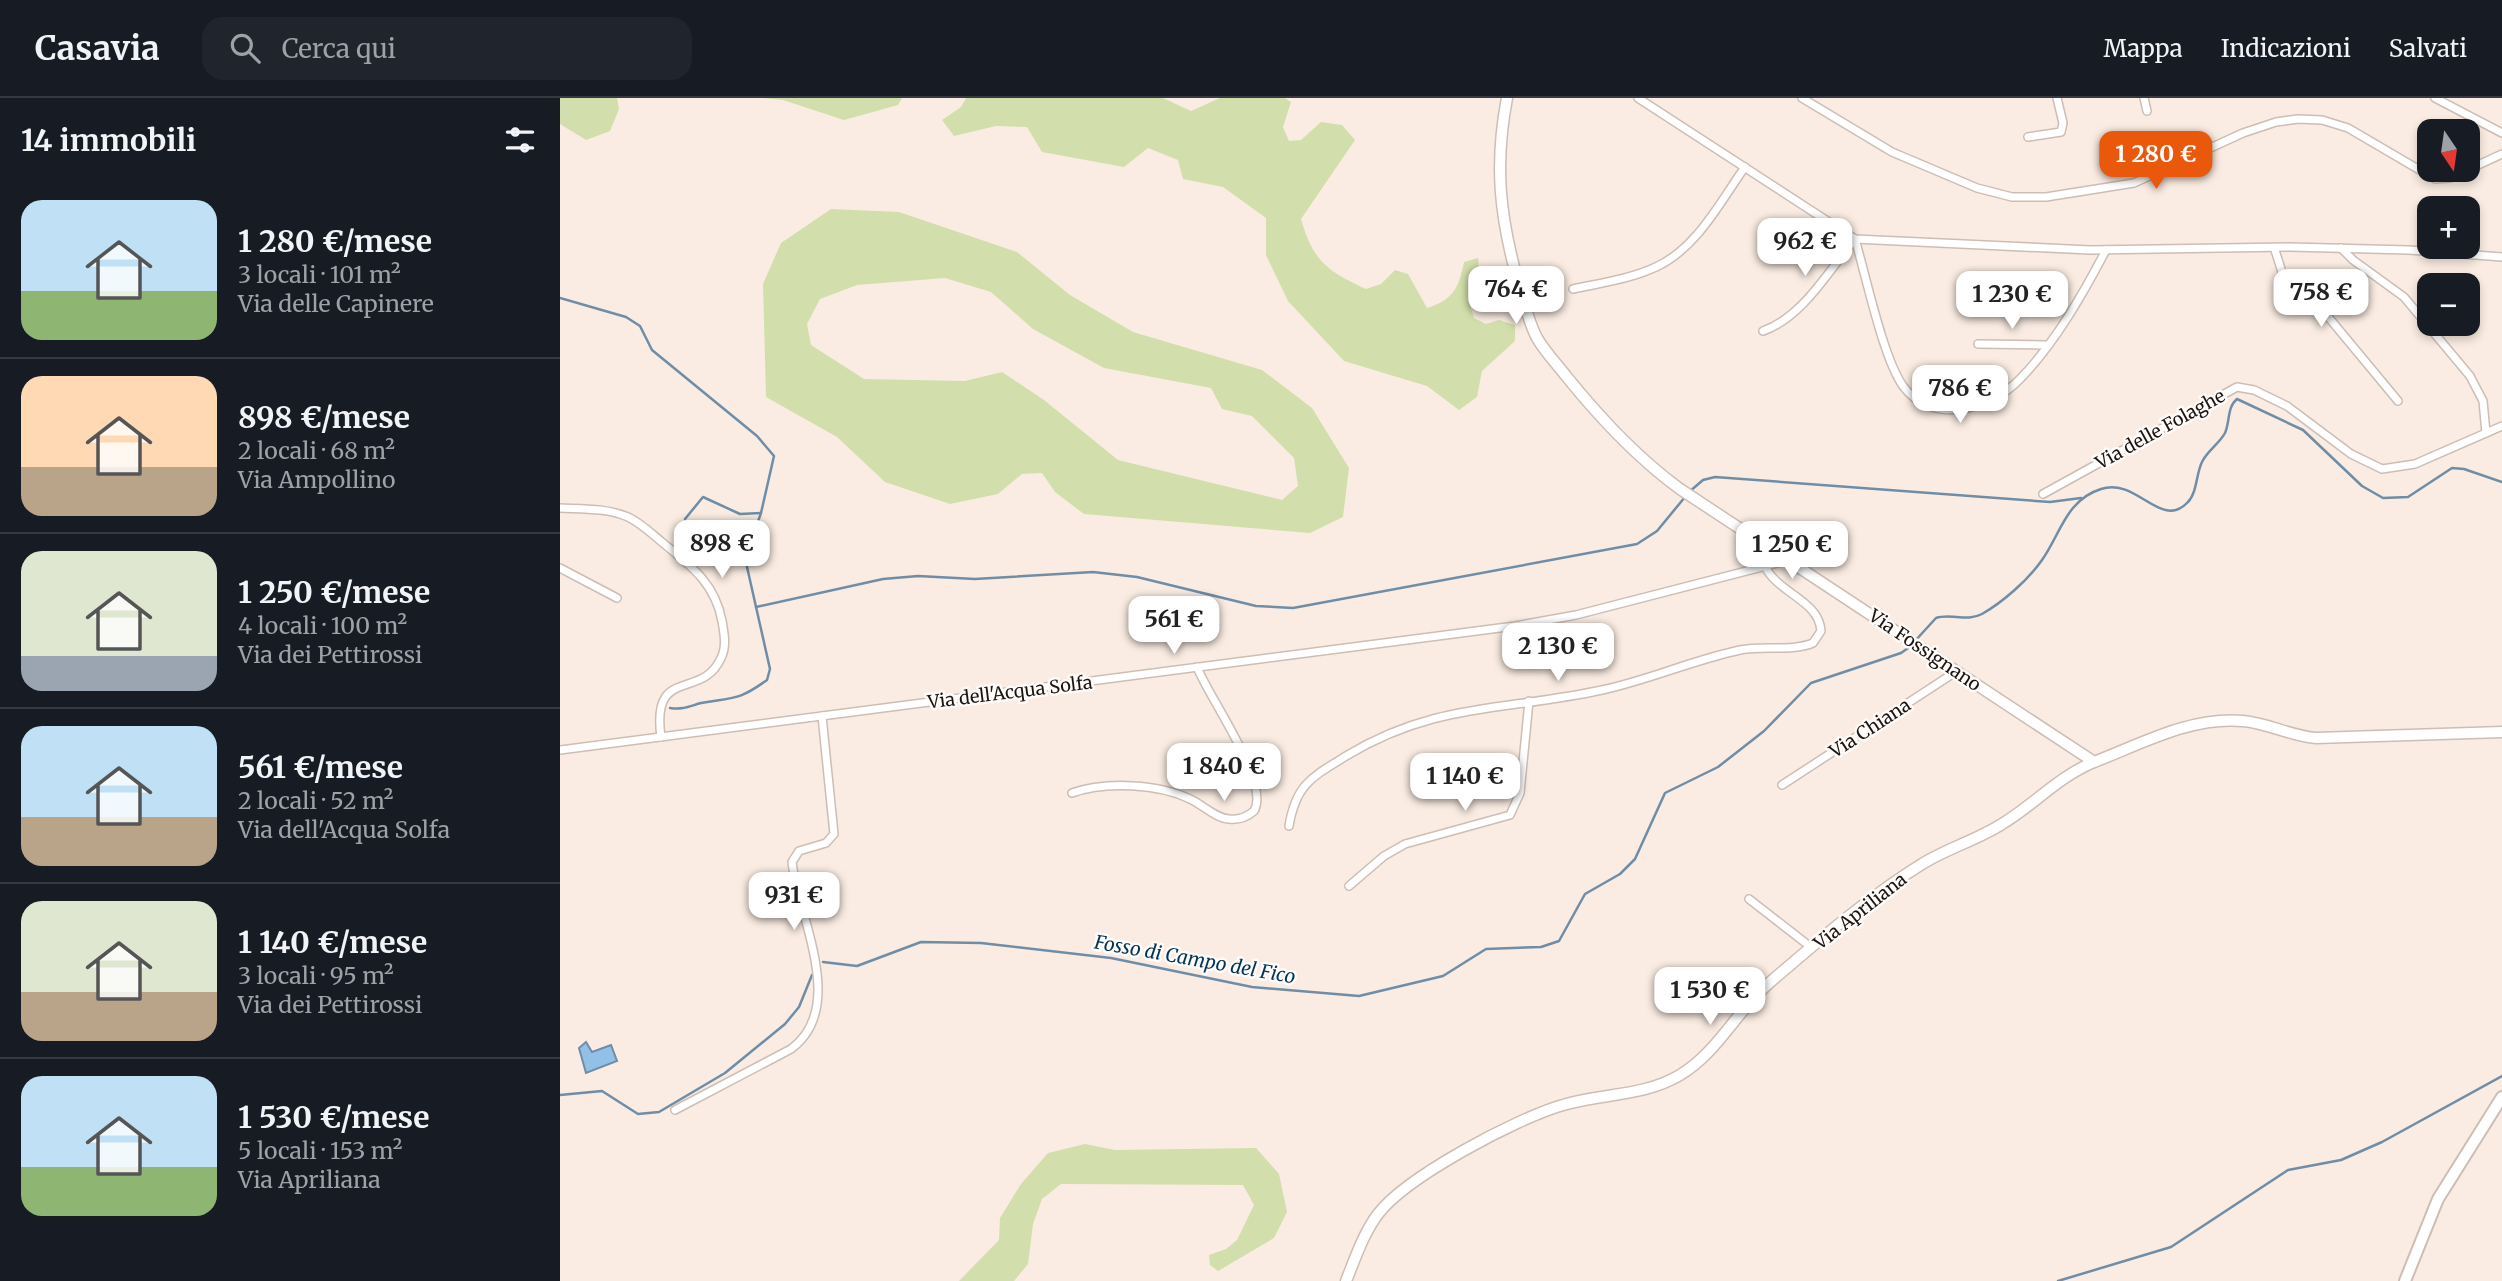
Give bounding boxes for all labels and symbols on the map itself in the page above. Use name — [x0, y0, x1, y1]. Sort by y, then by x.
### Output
north arrow — [2417, 119, 2480, 182]
pin: 1 280 € — [2091, 132, 2221, 191]
pin: 962 € — [1756, 218, 1854, 278]
pin: 764 € — [1467, 266, 1565, 326]
pin: 758 € — [2272, 270, 2370, 329]
pin: 1 230 € — [1947, 272, 2077, 331]
pin: 786 € — [1911, 366, 2009, 425]
street label: Via delle Folaghe — [2090, 384, 2229, 475]
pin: 898 € — [673, 520, 771, 580]
pin: 1 250 € — [1727, 522, 1857, 581]
pin: 561 € — [1125, 596, 1223, 656]
street label: Via Fossignano — [1864, 603, 1986, 696]
pin: 2 130 € — [1493, 624, 1623, 683]
street label: Via dell'Acqua Solfa — [925, 670, 1094, 714]
street label: Via Chiana — [1824, 693, 1915, 763]
pin: 1 840 € — [1159, 744, 1289, 803]
pin: 1 140 € — [1400, 754, 1530, 813]
street label: Via Apriliana — [1808, 867, 1911, 955]
pin: 931 € — [745, 872, 843, 932]
water label: Fosso di Campo del Fico — [1092, 929, 1298, 989]
pin: 1 530 € — [1645, 968, 1775, 1027]

